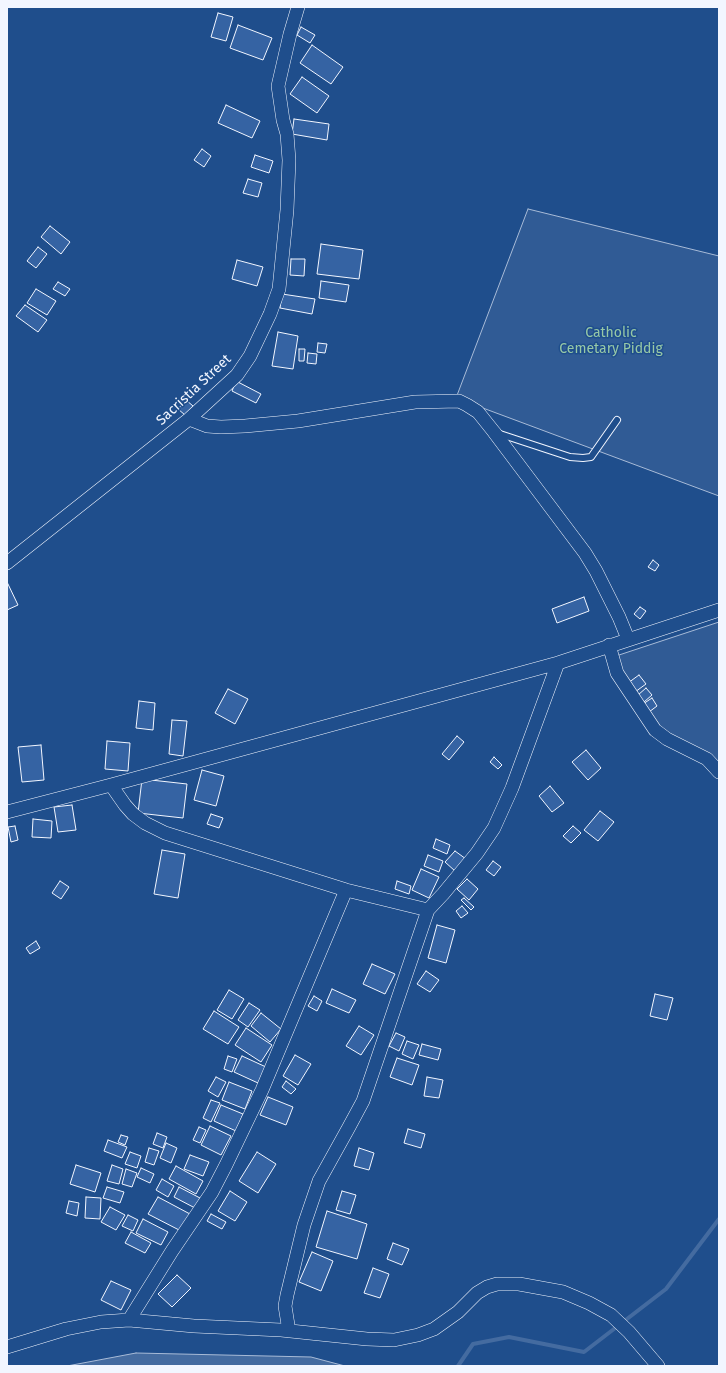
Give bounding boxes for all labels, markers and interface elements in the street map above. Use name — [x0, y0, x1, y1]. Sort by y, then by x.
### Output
park label: Catholic Cemetary Piddig — [559, 325, 663, 358]
street label: Sacristia Street — [153, 351, 235, 429]

